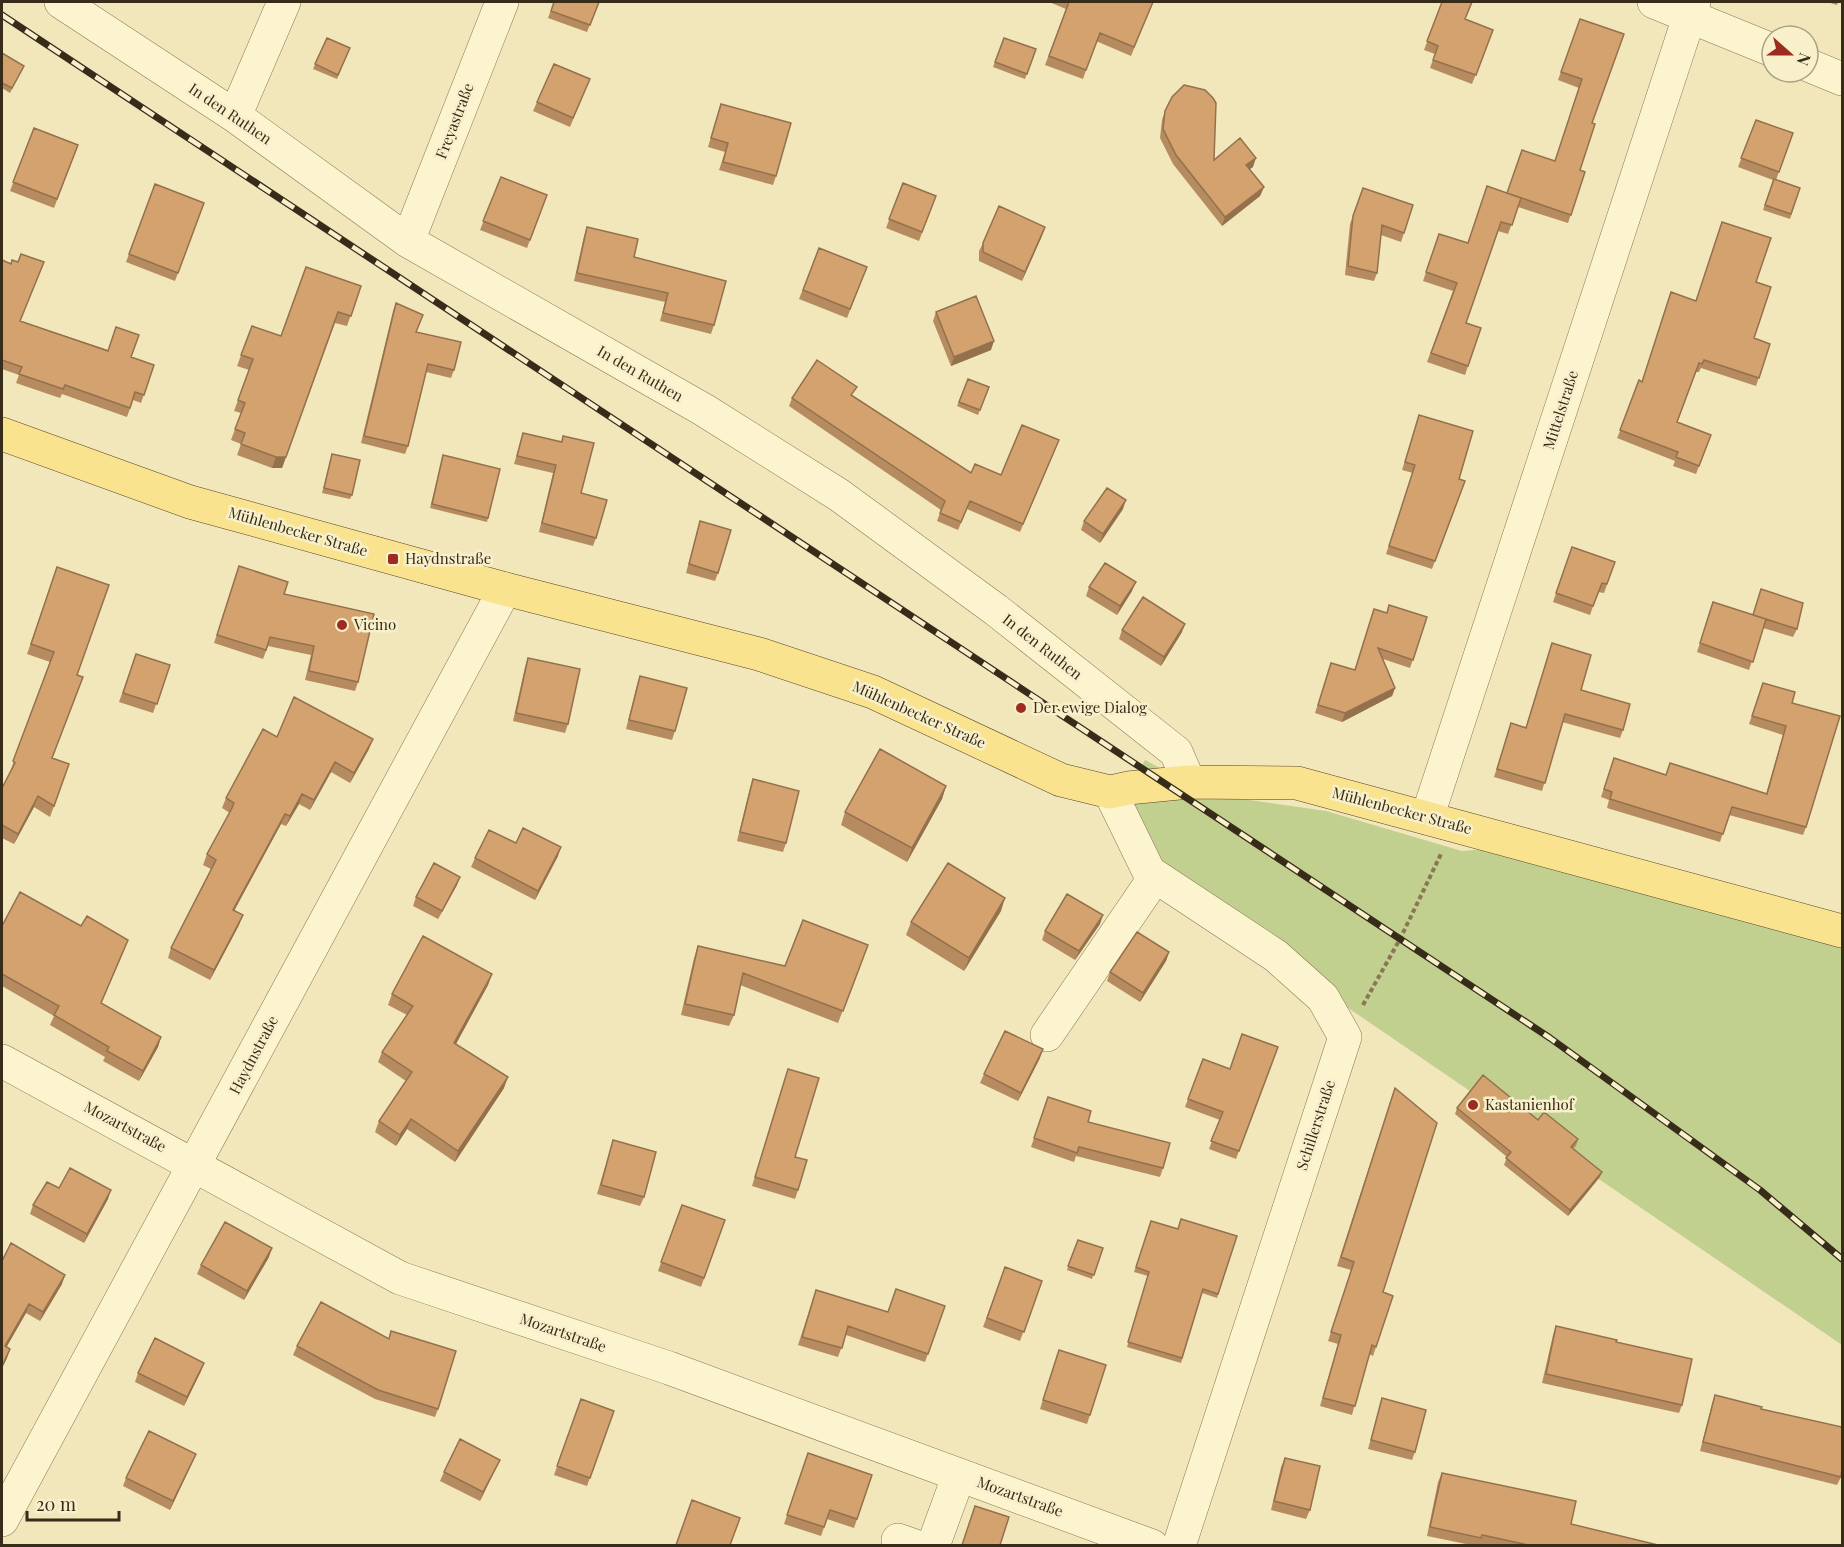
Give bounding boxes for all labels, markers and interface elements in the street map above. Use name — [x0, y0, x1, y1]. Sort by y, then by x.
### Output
north arrow — [1760, 24, 1820, 84]
text: N — [1792, 50, 1816, 69]
street label: In den Ruthen — [185, 78, 276, 148]
street label: Freyastraße — [430, 80, 478, 161]
street label: In den Ruthen — [594, 341, 687, 406]
street label: Mittelstraße — [1538, 368, 1582, 452]
street label: Mühlenbecker Straße — [226, 502, 370, 560]
place label: Haydnstraße — [405, 548, 491, 568]
marker: Haydnstraße — [386, 552, 400, 566]
street label: In den Ruthen — [999, 609, 1087, 684]
place label: Vicino — [353, 614, 396, 634]
marker: Vicino — [335, 618, 349, 632]
street label: Mühlenbecker Straße — [850, 676, 989, 752]
place label: Der ewige Dialog — [1033, 697, 1147, 717]
marker: Der ewige Dialog — [1014, 701, 1028, 715]
street label: Mühlenbecker Straße — [1330, 782, 1474, 838]
street label: Haydnstraße — [224, 1012, 282, 1097]
street label: Schillerstraße — [1291, 1077, 1339, 1172]
place label: Kastanienhof — [1485, 1094, 1575, 1114]
street label: Mozartstraße — [81, 1096, 170, 1156]
marker: Kastanienhof — [1466, 1098, 1480, 1112]
street label: Mozartstraße — [517, 1308, 609, 1356]
street label: Mozartstraße — [975, 1471, 1066, 1521]
scale bar — [27, 1484, 118, 1522]
text: 20 m — [36, 1492, 76, 1516]

